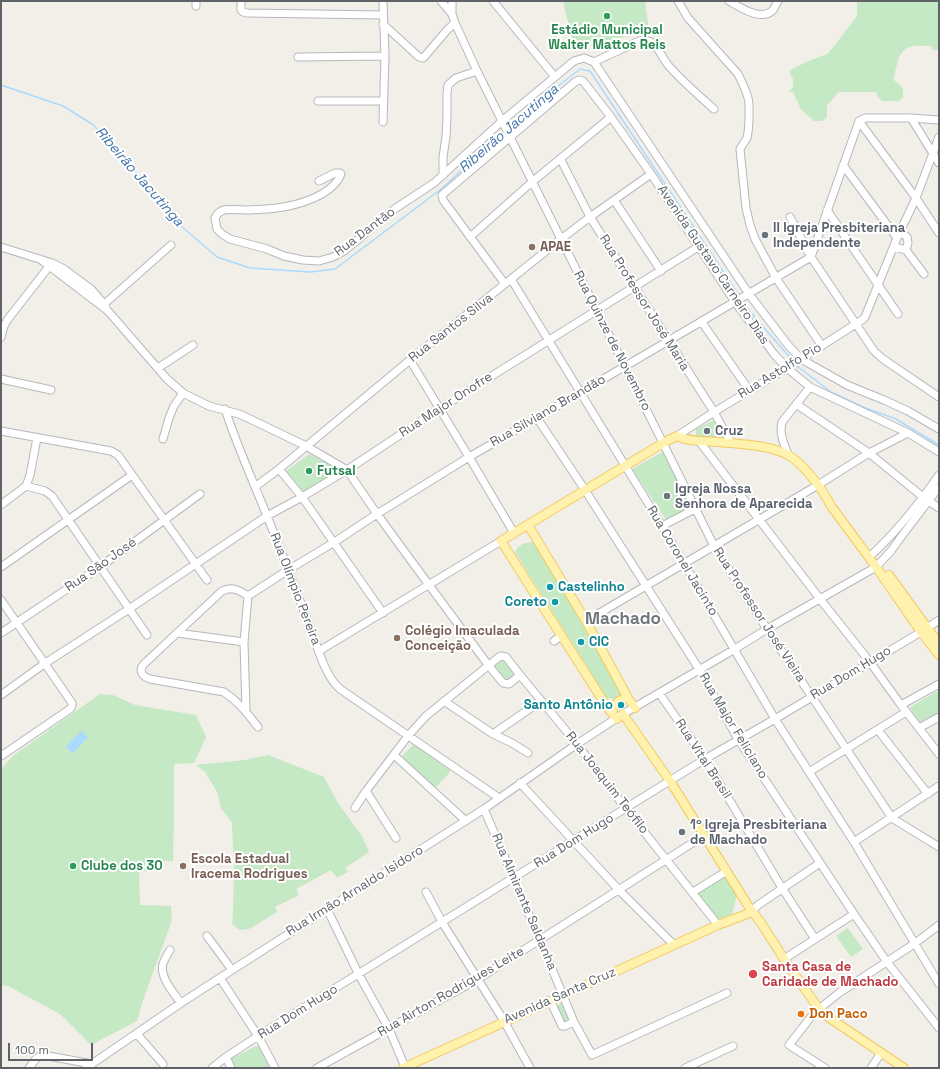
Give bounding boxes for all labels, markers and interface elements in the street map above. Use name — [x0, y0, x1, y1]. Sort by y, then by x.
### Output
marker: Estádio Municipal Walter Mattos Reis — [602, 11, 612, 21]
place label: Estádio Municipal Walter Mattos Reis — [548, 22, 666, 53]
water label: Ribeirão Jacutinga — [456, 81, 562, 177]
water label: Ribeirão Jacutinga — [91, 124, 187, 230]
street label: Avenida Gustavo Carneiro Dias — [654, 182, 772, 348]
street label: Rua Dantão — [332, 204, 398, 260]
place label: II Igreja Presbiteriana Independente — [773, 220, 905, 251]
marker: II Igreja Presbiteriana Independente — [760, 230, 770, 240]
street label: Rua Professor José Maria — [596, 232, 692, 374]
place label: APAE — [540, 239, 571, 255]
marker: APAE — [527, 242, 537, 252]
street label: Rua Quinze de Novembro — [570, 268, 654, 414]
street label: Rua Santos Silva — [406, 290, 496, 366]
street label: Rua Astolfo Pio — [735, 340, 825, 402]
street label: Rua Major Onofre — [397, 369, 495, 441]
street label: Rua Silviano Brandão — [487, 372, 609, 450]
place label: Cruz — [715, 423, 743, 439]
marker: Cruz — [702, 426, 712, 436]
place label: Futsal — [317, 463, 356, 479]
marker: Futsal — [304, 466, 314, 476]
place label: Igreja Nossa Senhora de Aparecida — [675, 481, 813, 512]
marker: Igreja Nossa Senhora de Aparecida — [662, 491, 672, 501]
street label: Rua Coronel Jacinto — [643, 503, 721, 619]
street label: Rua Olímpio Pereira — [266, 531, 324, 647]
street label: Rua São José — [62, 535, 140, 595]
street label: Rua Professor José Vieira — [709, 545, 809, 685]
place label: Castelinho — [558, 579, 625, 595]
marker: Castelinho — [545, 582, 555, 592]
place label: Coreto — [505, 594, 547, 610]
marker: Coreto — [550, 597, 560, 607]
district label: Machado — [585, 609, 661, 629]
place label: Colégio Imaculada Conceição — [405, 623, 519, 654]
marker: Colégio Imaculada Conceição — [392, 633, 402, 643]
place label: CIC — [589, 634, 609, 650]
marker: CIC — [576, 637, 586, 647]
street label: Rua Dom Hugo — [808, 643, 894, 703]
street label: Rua Major Feliciano — [695, 670, 771, 782]
place label: Santo Antônio — [524, 697, 613, 713]
marker: Santo Antônio — [616, 700, 626, 710]
street label: Rua Vital Brasil — [671, 716, 735, 802]
street label: Rua Joaquim Teófilo — [562, 729, 652, 837]
street label: Rua Dom Hugo — [531, 810, 617, 872]
place label: 1º Igreja Presbiteriana de Machado — [690, 817, 827, 848]
marker: 1º Igreja Presbiteriana de Machado — [677, 827, 687, 837]
street label: Rua Almirante Saldanha — [488, 831, 560, 973]
street label: Rua Irmão Arnaldo Isidoro — [284, 842, 426, 940]
place label: Escola Estadual Iracema Rodrigues — [191, 851, 308, 882]
place label: Clube dos 30 — [81, 858, 163, 874]
marker: Clube dos 30 — [68, 861, 78, 871]
marker: Escola Estadual Iracema Rodrigues — [178, 861, 188, 871]
street label: Rua Airton Rodrigues Leite — [375, 944, 527, 1040]
place label: Santa Casa de Caridade de Machado — [762, 959, 898, 990]
street label: Avenida Santa Cruz — [502, 964, 618, 1028]
marker: Santa Casa de Caridade de Machado — [747, 968, 759, 980]
street label: Rua Dom Hugo — [255, 981, 341, 1043]
place label: Don Paco — [809, 1006, 868, 1022]
marker: Don Paco — [796, 1009, 806, 1019]
scale bar — [10, 1035, 95, 1061]
text: 100 m — [15, 1042, 49, 1058]

